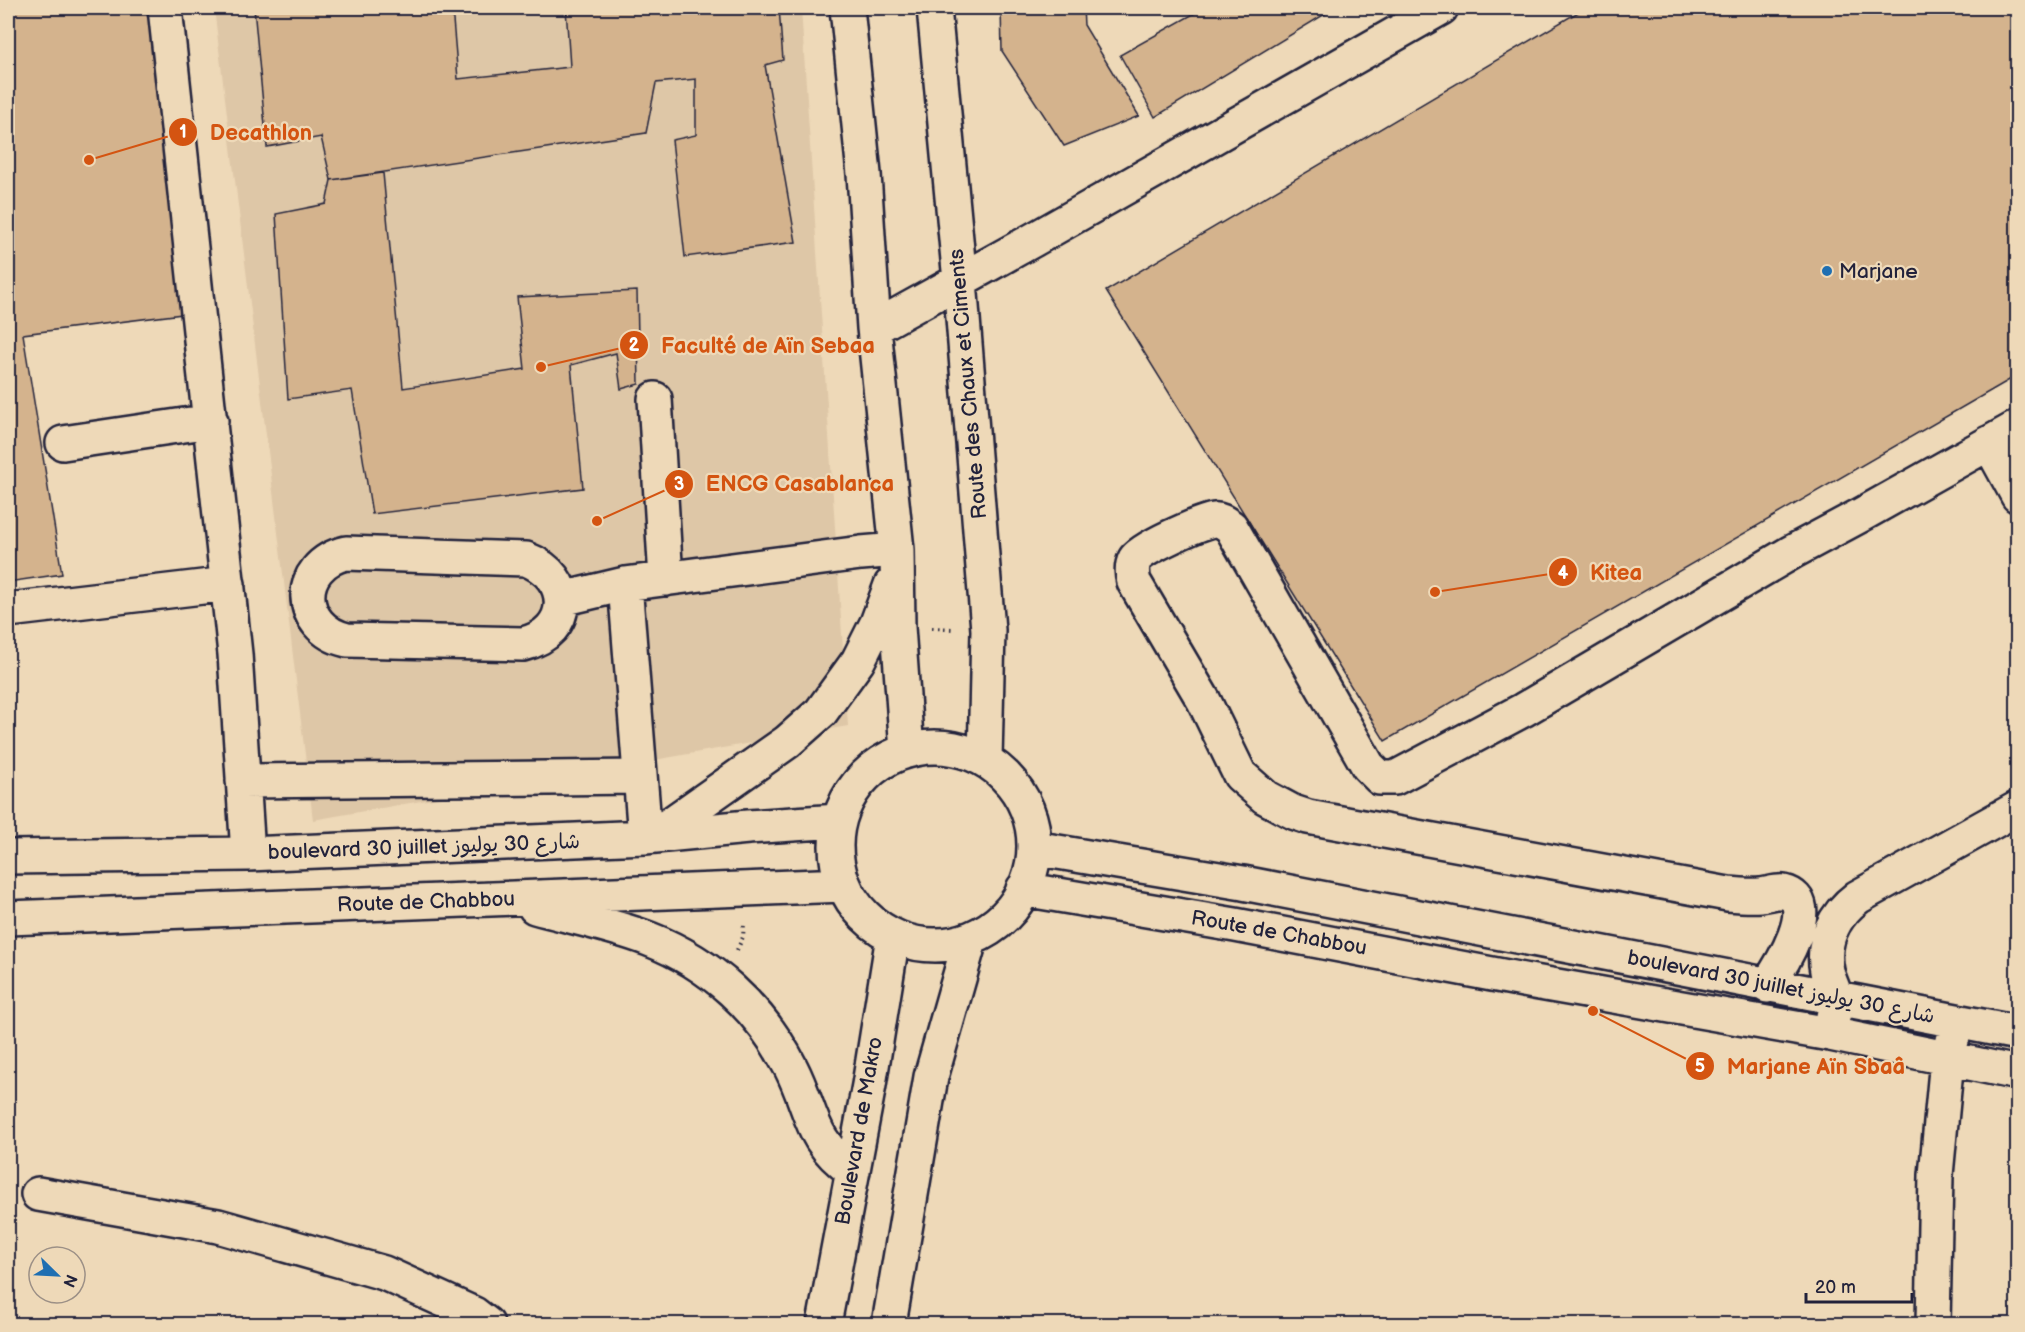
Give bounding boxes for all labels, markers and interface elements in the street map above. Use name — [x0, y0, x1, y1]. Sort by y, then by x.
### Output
callout: Decathlon — [168, 112, 325, 152]
text: Decathlon — [210, 120, 312, 147]
text: 1 — [179, 122, 187, 143]
street label: Route des Chaux et Ciments — [944, 248, 992, 520]
place label: Marjane — [1839, 259, 1918, 284]
marker: Marjane — [1820, 264, 1834, 278]
callout: Faculté de Aïn Sebaa — [619, 325, 887, 365]
text: Faculté de Aïn Sebaa — [661, 333, 875, 360]
text: 2 — [629, 335, 640, 356]
callout: ENCG Casablanca — [664, 464, 907, 504]
text: ENCG Casablanca — [706, 471, 894, 498]
text: 3 — [674, 474, 684, 495]
callout: Kitea — [1548, 552, 1654, 592]
text: Kitea — [1590, 560, 1642, 587]
text: 4 — [1558, 563, 1569, 584]
street label: boulevard 30 juillet شارع 30 يوليوز — [267, 829, 581, 867]
street label: Route de Chabbou — [337, 886, 515, 918]
street label: Route de Chabbou — [1189, 905, 1369, 961]
street label: boulevard 30 juillet شارع 30 يوليوز — [1625, 945, 1937, 1031]
street label: Boulevard de Makro — [830, 1035, 888, 1227]
callout: Marjane Aïn Sbaâ — [1685, 1046, 1918, 1086]
text: Marjane Aïn Sbaâ — [1727, 1054, 1905, 1081]
text: 5 — [1695, 1056, 1705, 1077]
north arrow — [27, 1245, 87, 1305]
scale bar — [1806, 1266, 1912, 1304]
text: N — [58, 1271, 80, 1290]
text: 20 m — [1815, 1277, 1856, 1298]

